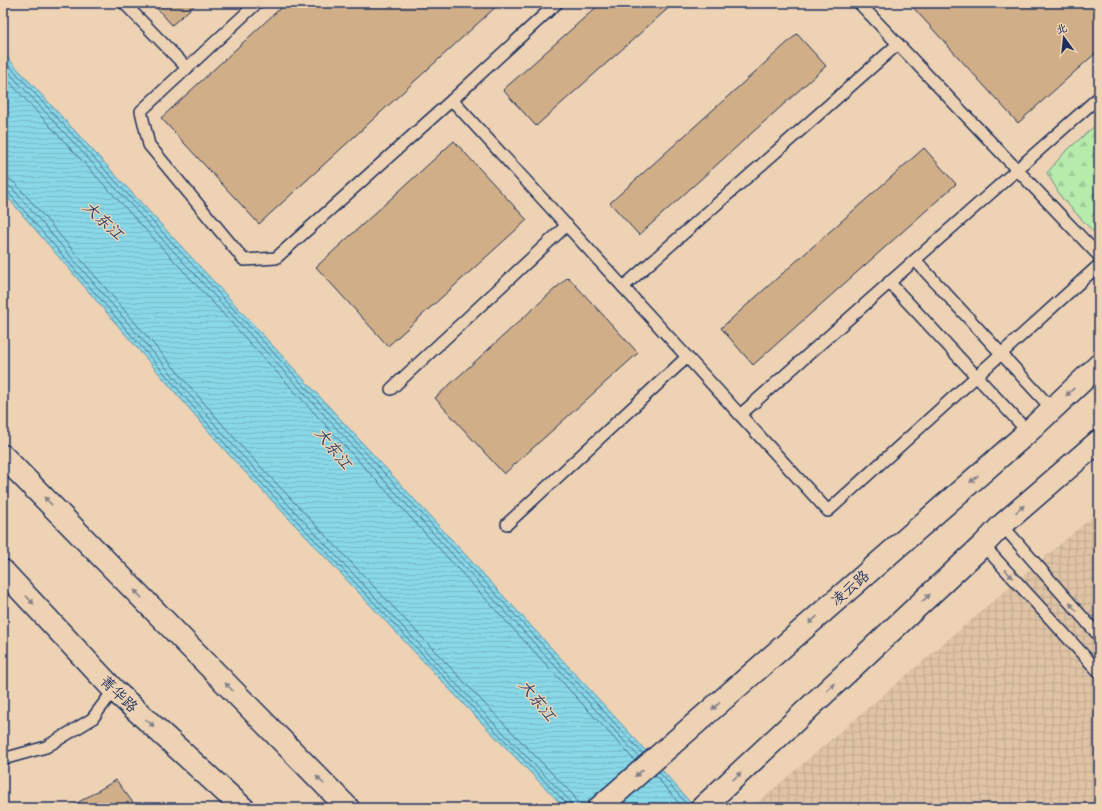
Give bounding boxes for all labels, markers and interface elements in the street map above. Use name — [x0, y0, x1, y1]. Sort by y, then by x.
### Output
north arrow — [1044, 18, 1084, 58]
text: 北 — [1055, 21, 1069, 37]
water label: 大东江 — [78, 197, 128, 246]
one-way arrow — [1066, 387, 1075, 396]
water label: 大东江 — [310, 424, 357, 475]
one-way arrow — [969, 474, 979, 484]
one-way arrow — [43, 496, 52, 506]
one-way arrow — [1015, 505, 1026, 514]
street label: 凌云路 — [827, 566, 874, 611]
one-way arrow — [1005, 568, 1014, 579]
one-way arrow — [134, 589, 143, 599]
one-way arrow — [921, 594, 931, 603]
one-way arrow — [25, 595, 34, 605]
one-way arrow — [1069, 601, 1078, 612]
one-way arrow — [808, 616, 819, 625]
street label: 菁华路 — [95, 672, 141, 718]
water label: 大东江 — [514, 676, 561, 727]
one-way arrow — [224, 682, 234, 692]
one-way arrow — [826, 683, 836, 692]
one-way arrow — [710, 702, 721, 711]
one-way arrow — [145, 718, 154, 727]
one-way arrow — [634, 768, 645, 777]
one-way arrow — [731, 772, 742, 781]
one-way arrow — [315, 775, 325, 785]

